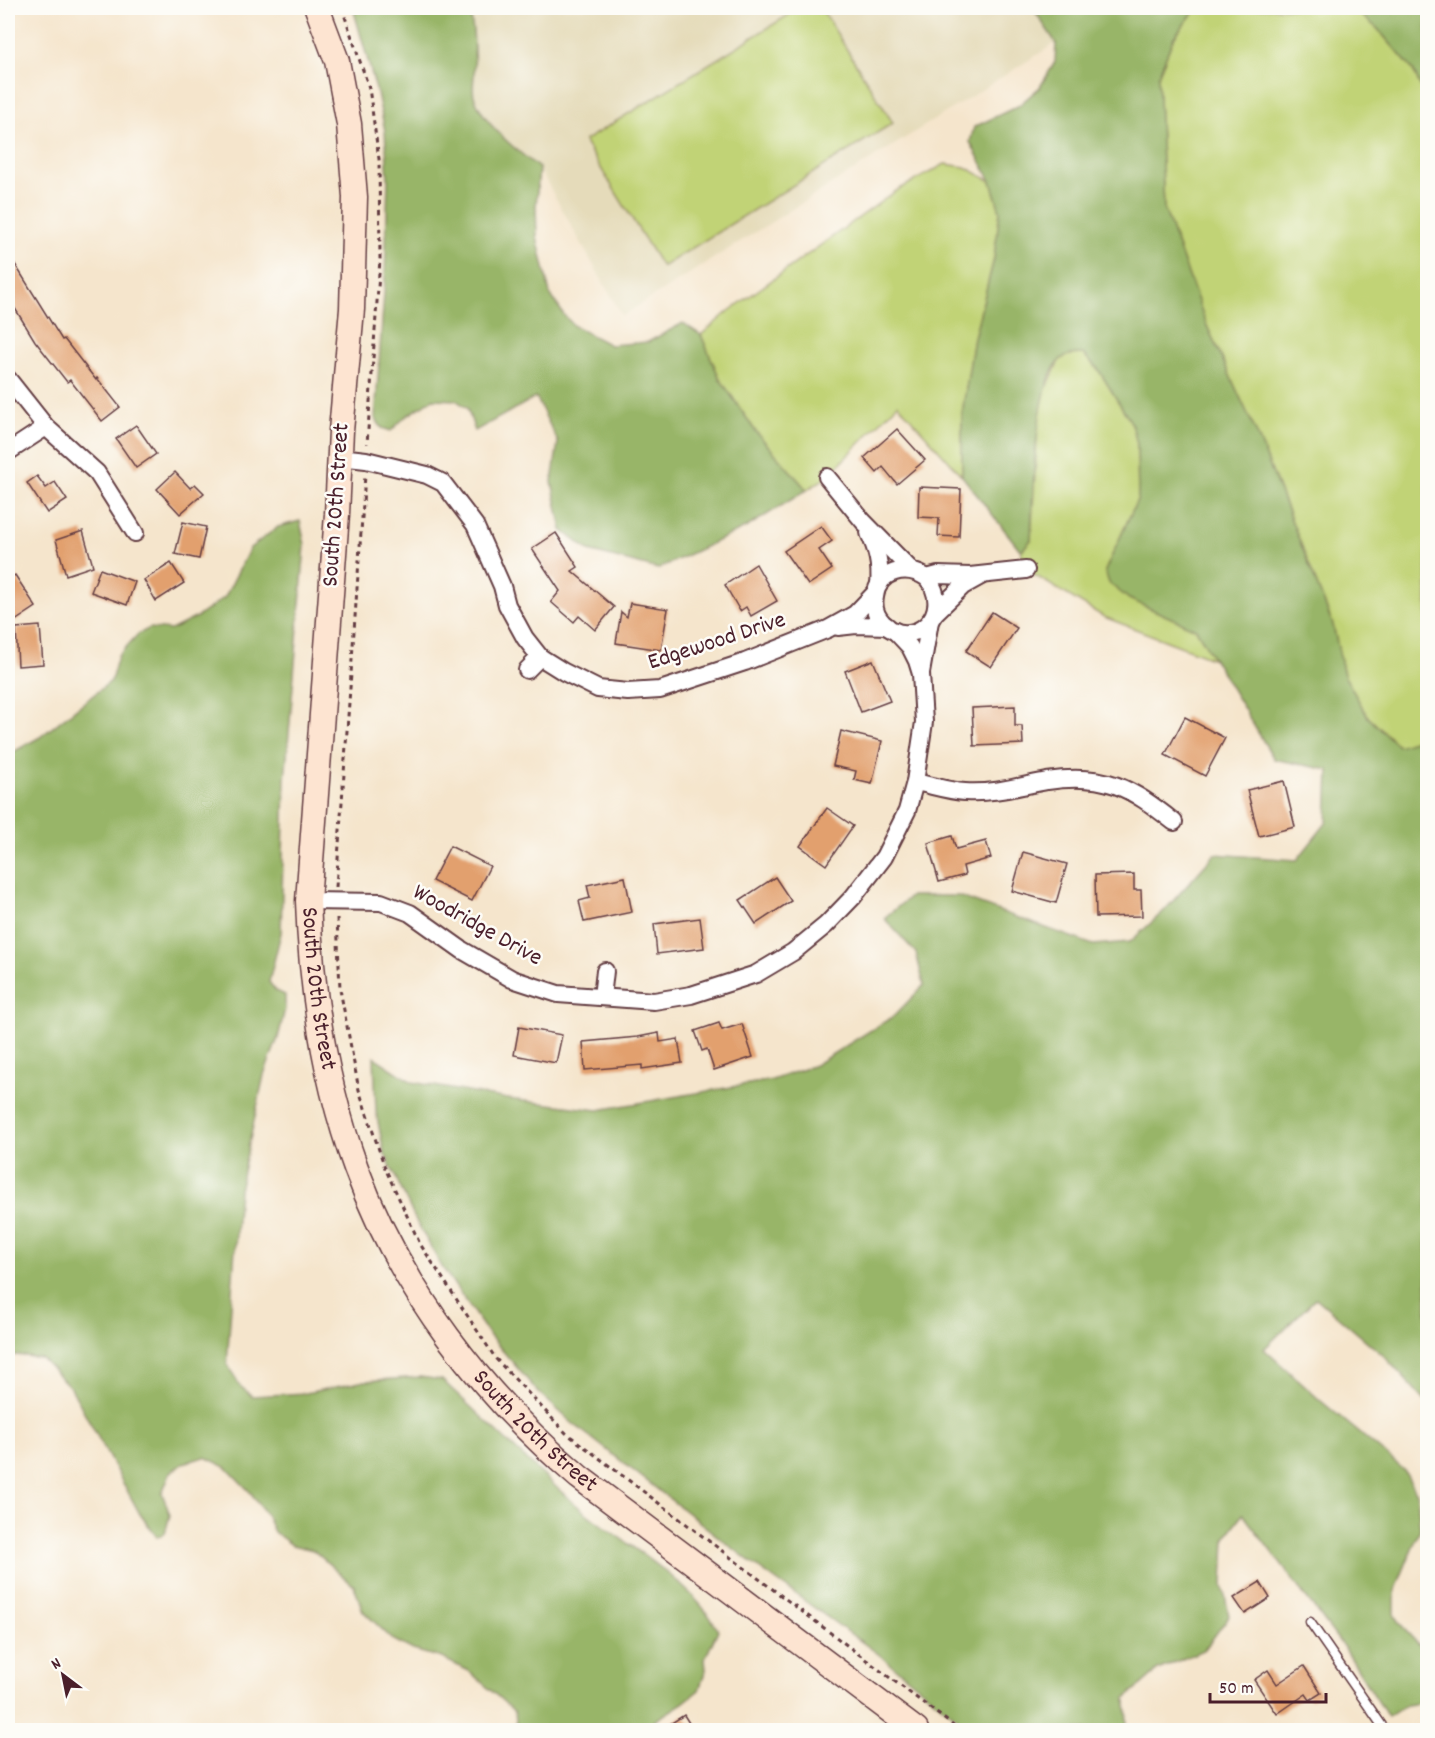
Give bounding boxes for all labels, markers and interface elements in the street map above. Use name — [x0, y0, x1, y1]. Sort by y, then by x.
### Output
street label: South 20th Street — [314, 422, 360, 588]
street label: Edgewood Drive — [644, 604, 790, 680]
street label: Woodridge Drive — [406, 876, 548, 976]
street label: South 20th Street — [291, 906, 345, 1074]
street label: South 20th Street — [464, 1363, 604, 1502]
north arrow — [33, 1645, 93, 1705]
text: N — [47, 1653, 66, 1676]
scale bar — [1210, 1666, 1326, 1704]
text: 50 m — [1219, 1677, 1254, 1702]

